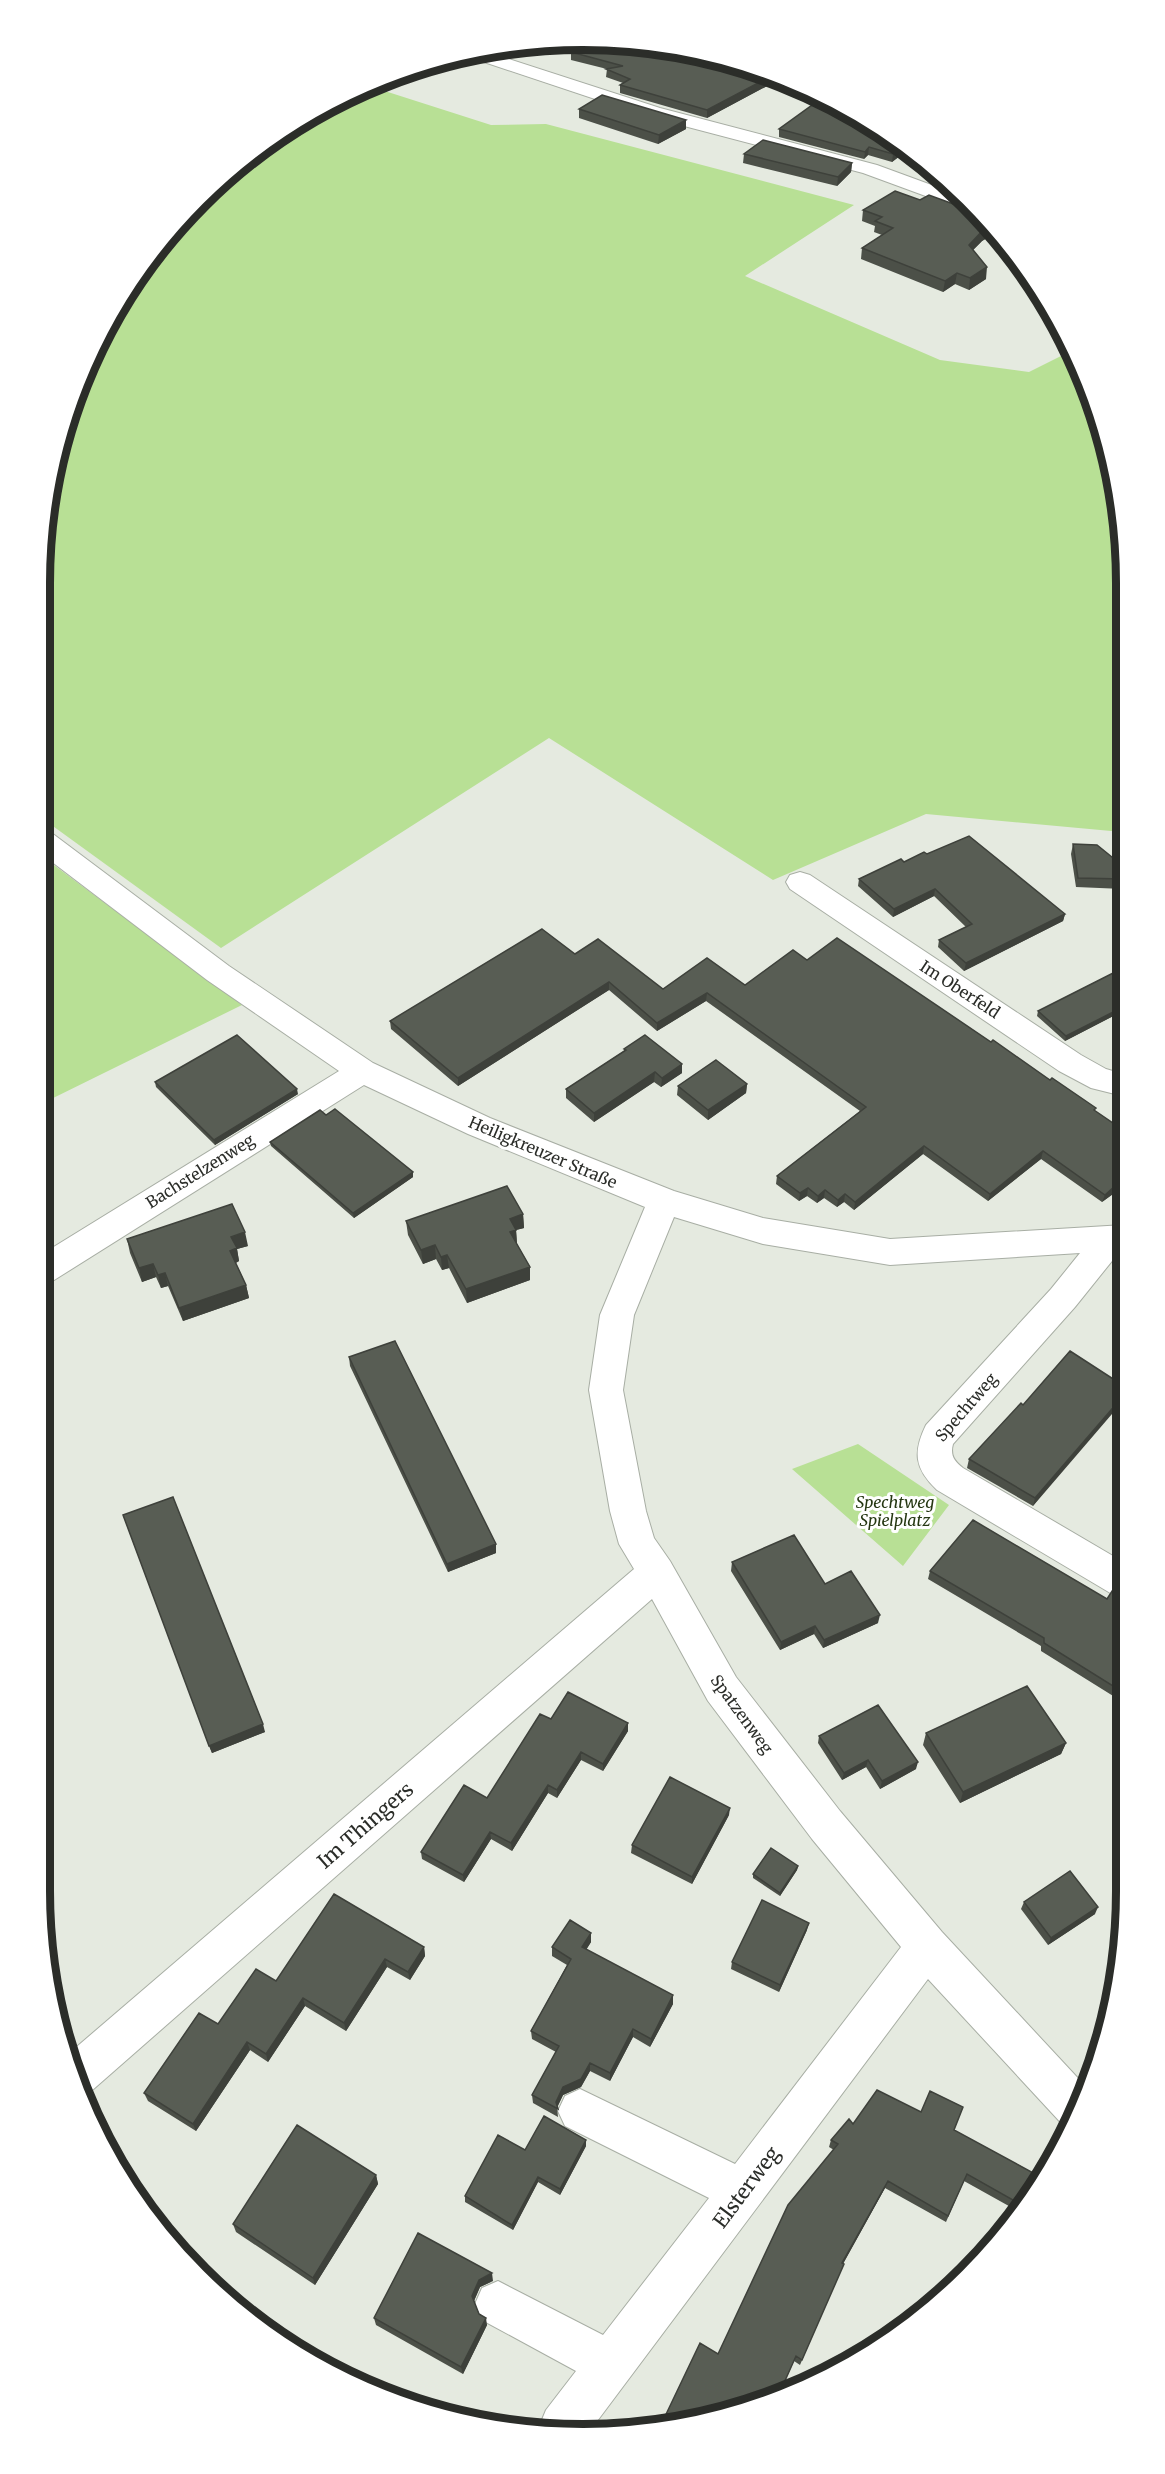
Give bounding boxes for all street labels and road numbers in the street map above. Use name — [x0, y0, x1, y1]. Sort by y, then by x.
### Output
street label: Im Oberfeld — [916, 956, 1004, 1022]
street label: Heiligkreuzer Straße — [466, 1112, 620, 1192]
street label: Bachstelzenweg — [142, 1129, 258, 1212]
street label: Spechtweg — [931, 1368, 1001, 1445]
street label: Spatzenweg — [707, 1671, 778, 1758]
street label: Im Thingers — [312, 1776, 418, 1874]
street label: Elsterweg — [707, 2141, 785, 2233]

